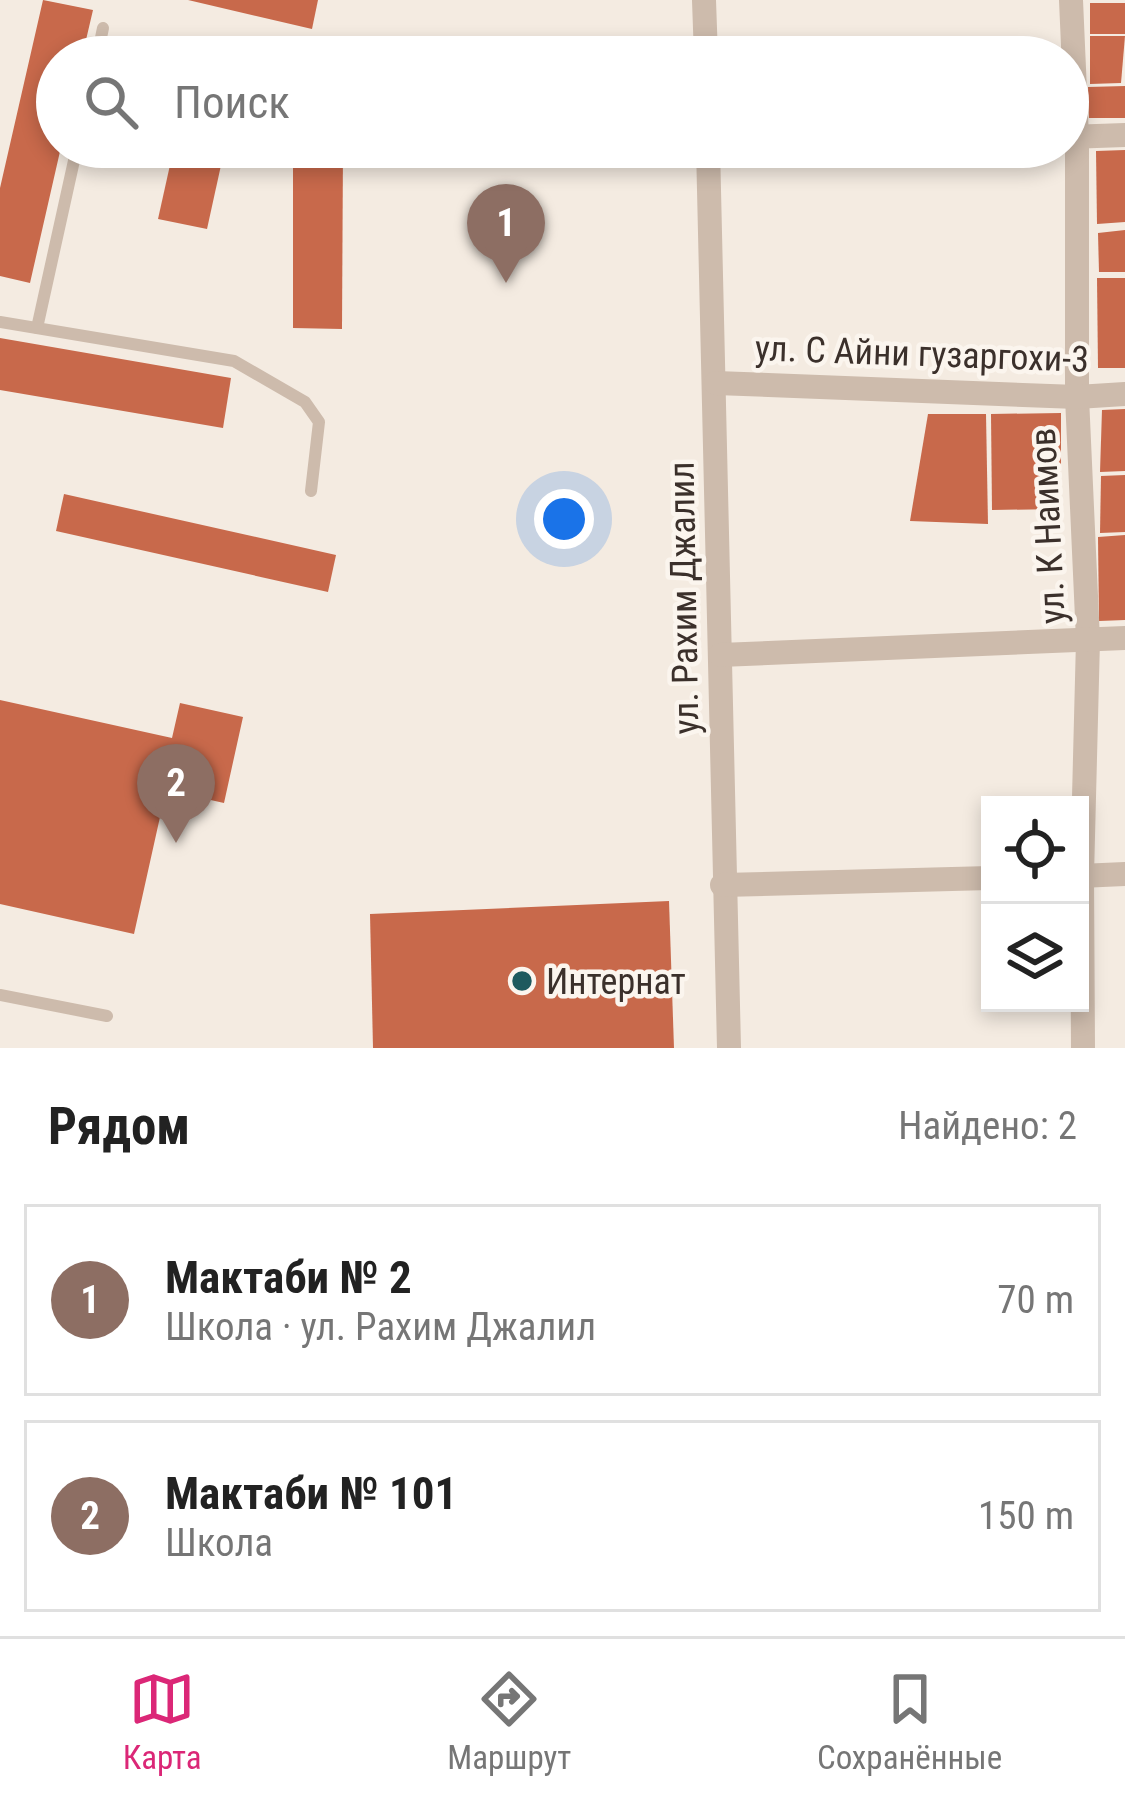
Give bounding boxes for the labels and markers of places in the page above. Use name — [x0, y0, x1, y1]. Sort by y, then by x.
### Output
pin: 1 — [467, 184, 545, 283]
pin: 2 — [137, 744, 215, 843]
place label: Интернат — [546, 961, 686, 1003]
marker: Интернат — [509, 968, 535, 994]

